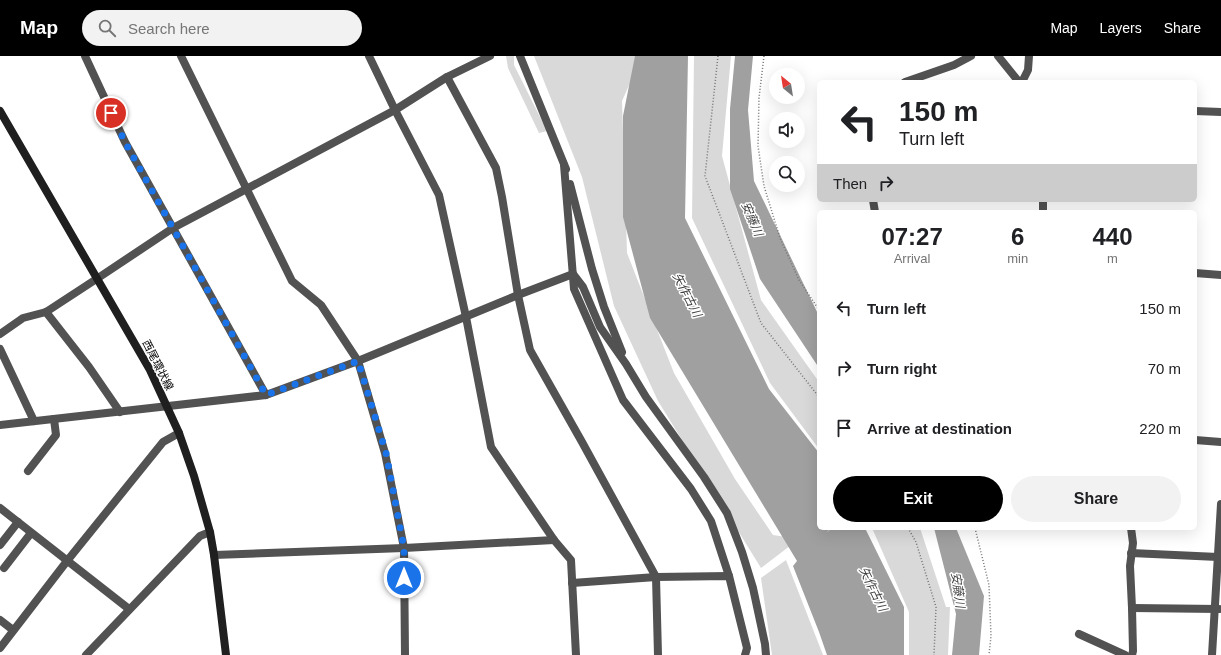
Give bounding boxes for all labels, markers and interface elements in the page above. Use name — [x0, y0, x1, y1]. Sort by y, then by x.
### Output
search box — [82, 10, 362, 46]
text: Map — [20, 17, 58, 38]
icon: search — [96, 17, 118, 39]
text: Search here — [128, 20, 210, 37]
text: Map — [1050, 20, 1078, 36]
text: Layers — [1100, 20, 1142, 36]
text: Share — [1164, 20, 1201, 36]
north arrow — [769, 68, 805, 104]
map controls — [769, 68, 805, 192]
pin — [94, 96, 128, 130]
icon: left — [833, 96, 885, 148]
text: 150 m — [899, 96, 978, 127]
icon: arrive — [100, 102, 122, 124]
button: sound — [769, 112, 805, 148]
text: Turn left — [899, 129, 964, 149]
button: search — [769, 156, 805, 192]
icon: right — [875, 172, 897, 194]
text: Then — [833, 175, 867, 192]
water label: 安藤川 — [739, 200, 766, 240]
text: 07:27 — [881, 223, 943, 250]
text: 6 — [1011, 223, 1024, 250]
text: 440 — [1093, 223, 1133, 250]
text: Arrival — [894, 251, 931, 266]
text: min — [1007, 251, 1028, 266]
text: m — [1107, 251, 1118, 266]
water label: 矢作古川 — [670, 270, 705, 321]
icon: left — [833, 297, 855, 319]
text: Turn left — [867, 300, 926, 317]
text: 150 m — [1139, 300, 1181, 317]
street label: 西尾環状線 — [140, 338, 176, 392]
icon: right — [833, 357, 855, 379]
text: Turn right — [867, 360, 937, 377]
text: 70 m — [1148, 360, 1181, 377]
icon: arrive — [833, 417, 855, 439]
text: Arrive at destination — [867, 420, 1012, 437]
text: 220 m — [1139, 420, 1181, 437]
button: Exit — [833, 476, 1003, 522]
button: Share — [1011, 476, 1181, 522]
position arrow — [383, 557, 425, 599]
water label: 矢作古川 — [856, 564, 891, 615]
water label: 安藤川 — [949, 571, 968, 611]

